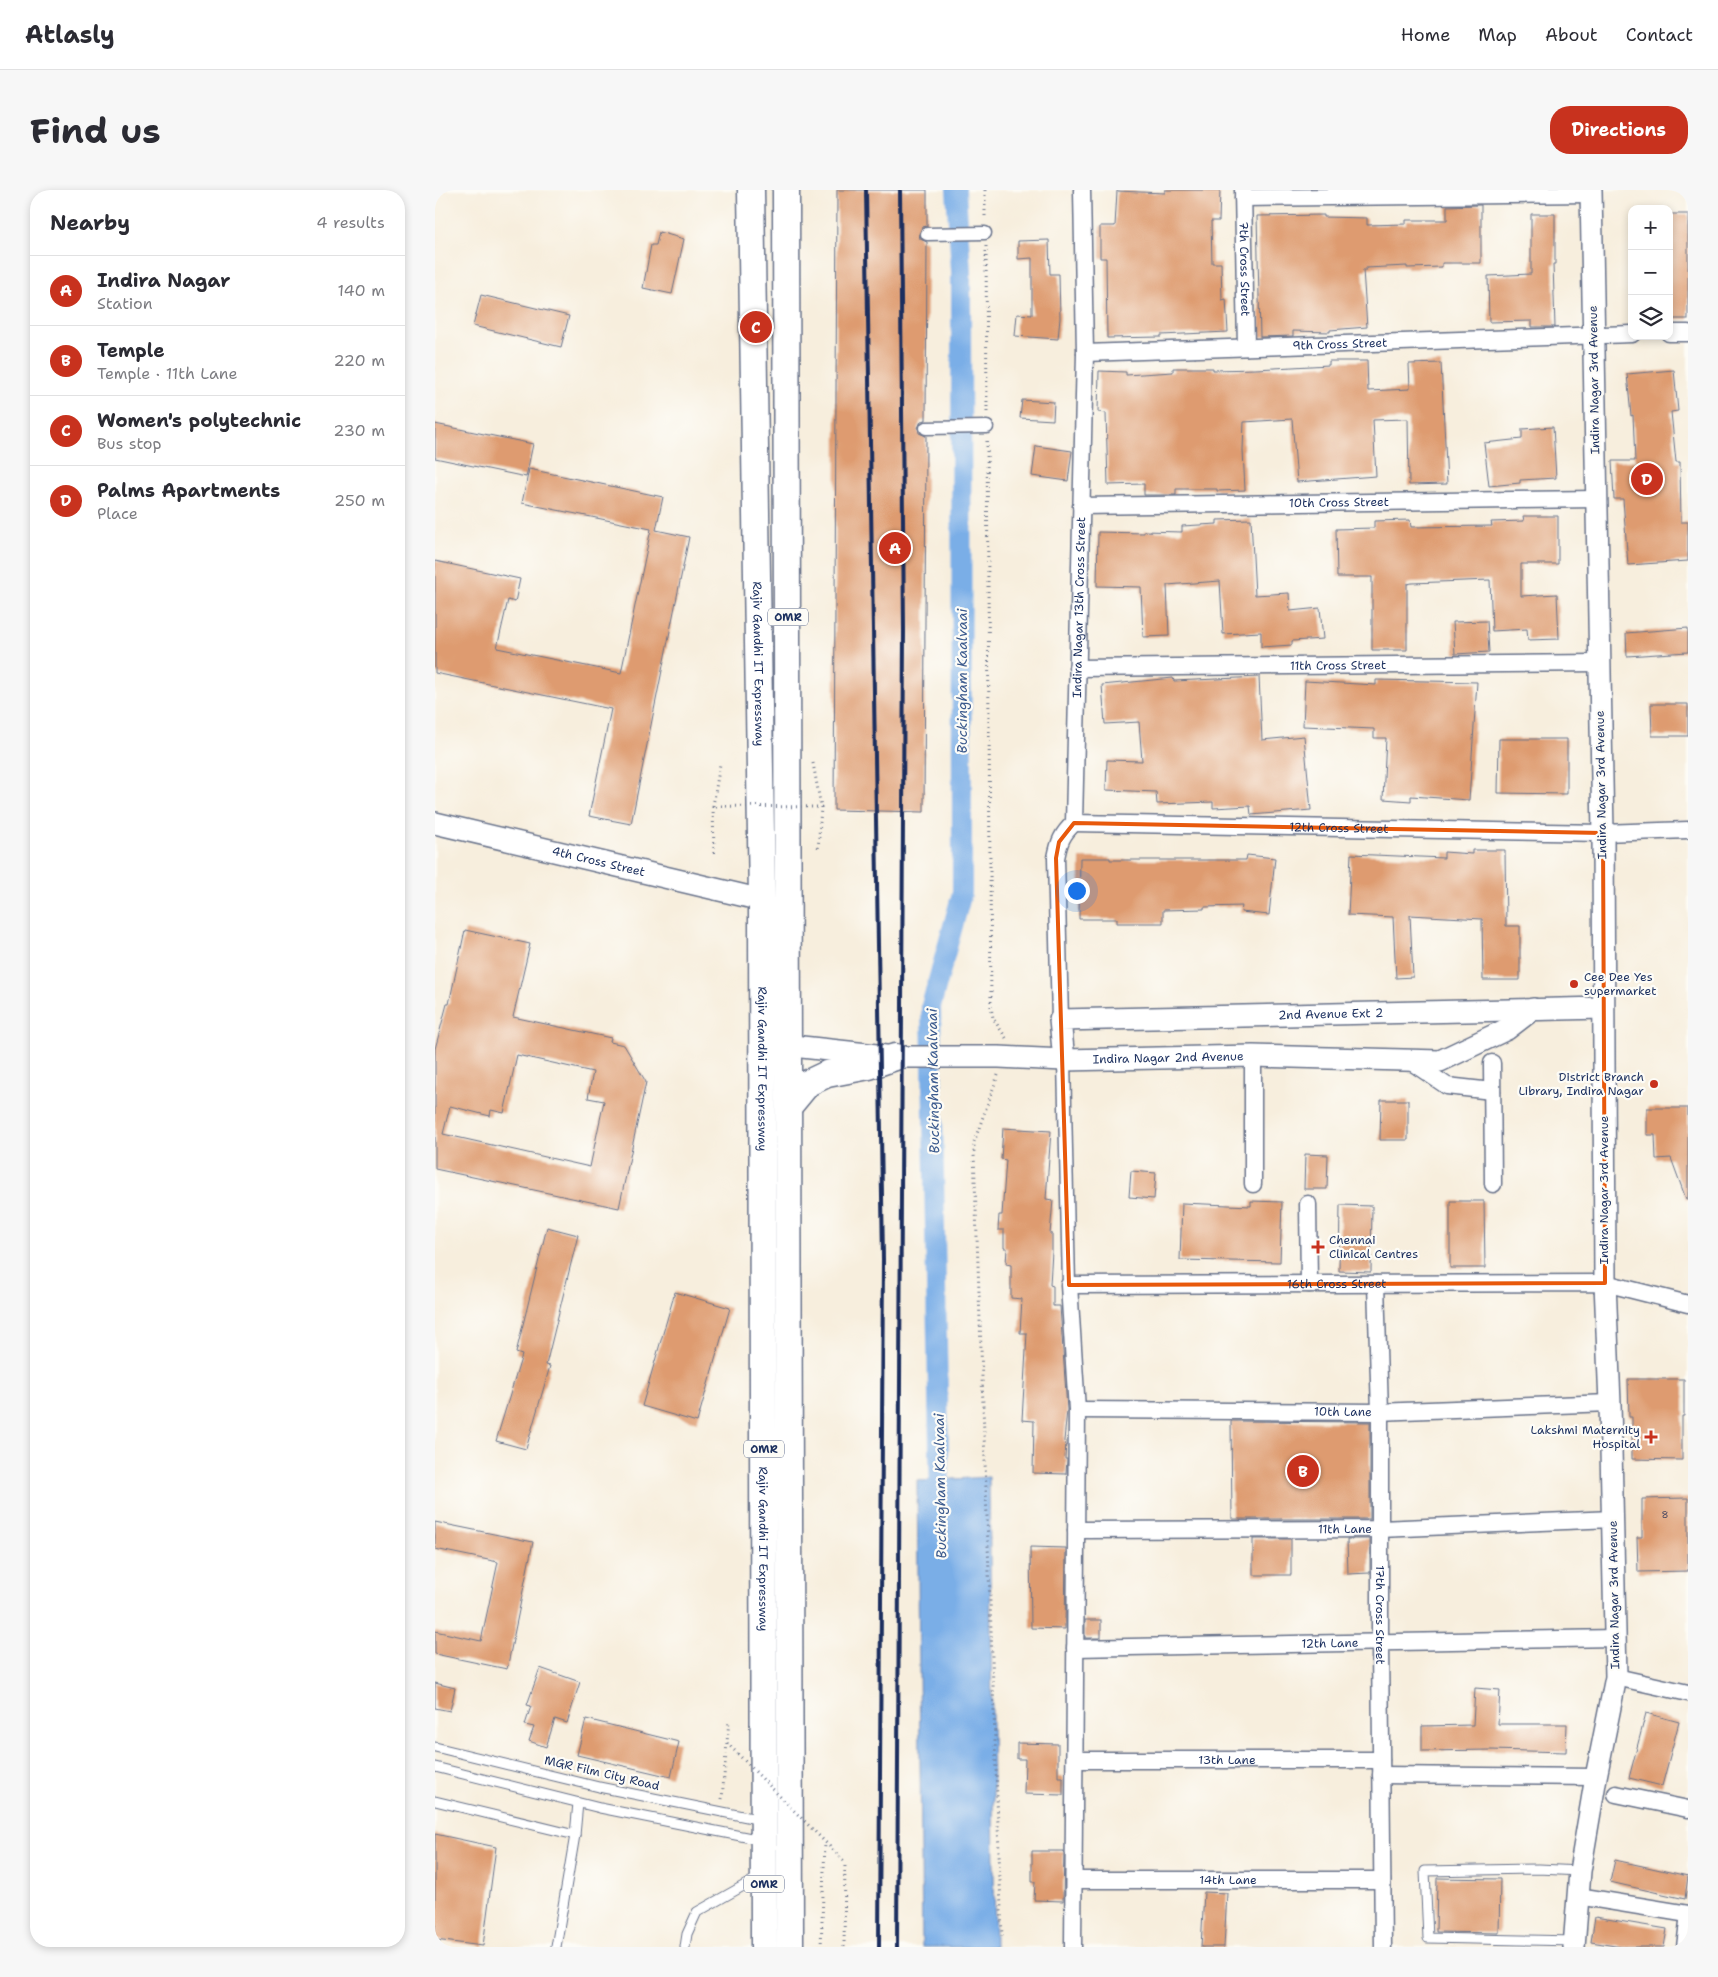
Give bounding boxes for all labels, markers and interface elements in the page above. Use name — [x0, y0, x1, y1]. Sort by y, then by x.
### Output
text: Atlasly — [25, 19, 115, 51]
text: Home — [1401, 23, 1450, 47]
text: Map — [1478, 23, 1517, 47]
text: About — [1545, 23, 1598, 47]
text: Contact — [1626, 23, 1693, 47]
button: Directions — [1550, 106, 1688, 154]
text: Find us — [30, 107, 161, 154]
map controls — [1628, 205, 1673, 340]
button: + — [1628, 205, 1673, 250]
text: Nearby — [50, 209, 130, 237]
text: 4 results — [316, 212, 385, 233]
street label: 7th Cross Street — [1236, 221, 1253, 317]
button: − — [1628, 250, 1673, 295]
text: Indira Nagar — [97, 268, 231, 293]
text: A — [60, 280, 72, 301]
text: 140 m — [338, 280, 385, 301]
text: Station — [97, 293, 153, 314]
button: layers — [1628, 295, 1673, 340]
street label: Indira Nagar 3rd Avenue — [1585, 305, 1603, 455]
pin: C — [740, 308, 772, 346]
street label: 9th Cross Street — [1292, 335, 1388, 354]
text: Temple — [97, 338, 165, 363]
text: B — [61, 350, 71, 371]
text: 220 m — [333, 350, 385, 371]
text: Temple · 11th Lane — [97, 363, 238, 384]
text: Women's polytechnic — [97, 408, 301, 433]
text: C — [61, 420, 71, 441]
text: 230 m — [333, 420, 385, 441]
text: Bus stop — [97, 433, 162, 454]
pin: D — [1631, 460, 1663, 498]
text: Palms Apartments — [97, 478, 280, 503]
text: D — [60, 490, 72, 511]
text: 250 m — [334, 490, 385, 511]
street label: 10th Cross Street — [1289, 494, 1389, 511]
text: Place — [97, 503, 138, 524]
street label: Indira Nagar 13th Cross Street — [1069, 517, 1089, 698]
pin: A — [879, 529, 911, 567]
street label: Rajiv Gandhi IT Expressway — [749, 581, 768, 747]
water label: Buckingham Kaalvaai — [953, 607, 971, 754]
road number: OMR — [768, 608, 808, 626]
street label: 11th Cross Street — [1290, 657, 1386, 674]
street label: Indira Nagar 3rd Avenue — [1592, 710, 1610, 860]
street label: 12th Cross Street — [1289, 819, 1389, 837]
street label: 4th Cross Street — [550, 843, 647, 880]
your location — [1064, 878, 1090, 904]
place label: Cee Dee Yes supermarket — [1584, 969, 1656, 999]
marker: Cee Dee Yes supermarket — [1568, 978, 1580, 990]
street label: Rajiv Gandhi IT Expressway — [754, 986, 770, 1151]
street label: 2nd Avenue Ext 2 — [1278, 1005, 1383, 1023]
water label: Buckingham Kaalvaai — [923, 1007, 943, 1154]
street label: Indira Nagar 2nd Avenue — [1093, 1048, 1244, 1067]
place label: District Branch Library, Indira Nagar — [1519, 1069, 1644, 1099]
marker: District Branch Library, Indira Nagar — [1648, 1078, 1660, 1090]
street label: Indira Nagar 3rd Avenue — [1596, 1115, 1612, 1264]
place label: Chennai Clinical Centres — [1329, 1232, 1418, 1262]
marker: Chennai Clinical Centres — [1311, 1240, 1325, 1254]
street label: 16th Cross Street — [1287, 1276, 1387, 1292]
street label: 10th Lane — [1314, 1404, 1372, 1420]
water label: Buckingham Kaalvaai — [930, 1412, 950, 1559]
place label: Lakshmi Maternity Hospital — [1531, 1422, 1640, 1452]
marker: Lakshmi Maternity Hospital — [1644, 1430, 1658, 1444]
road number: OMR — [744, 1440, 784, 1458]
pin: B — [1287, 1452, 1319, 1490]
street label: Rajiv Gandhi IT Expressway — [755, 1466, 771, 1631]
house number: 8 — [1662, 1508, 1669, 1521]
street label: Indira Nagar 3rd Avenue — [1605, 1520, 1623, 1670]
street label: 11th Lane — [1318, 1521, 1372, 1537]
street label: 17th Cross Street — [1372, 1565, 1388, 1665]
street label: 12th Lane — [1301, 1635, 1359, 1652]
street label: MGR Film City Road — [543, 1752, 661, 1794]
street label: 13th Lane — [1198, 1752, 1256, 1768]
street label: 14th Lane — [1199, 1872, 1257, 1888]
road number: OMR — [744, 1876, 784, 1892]

